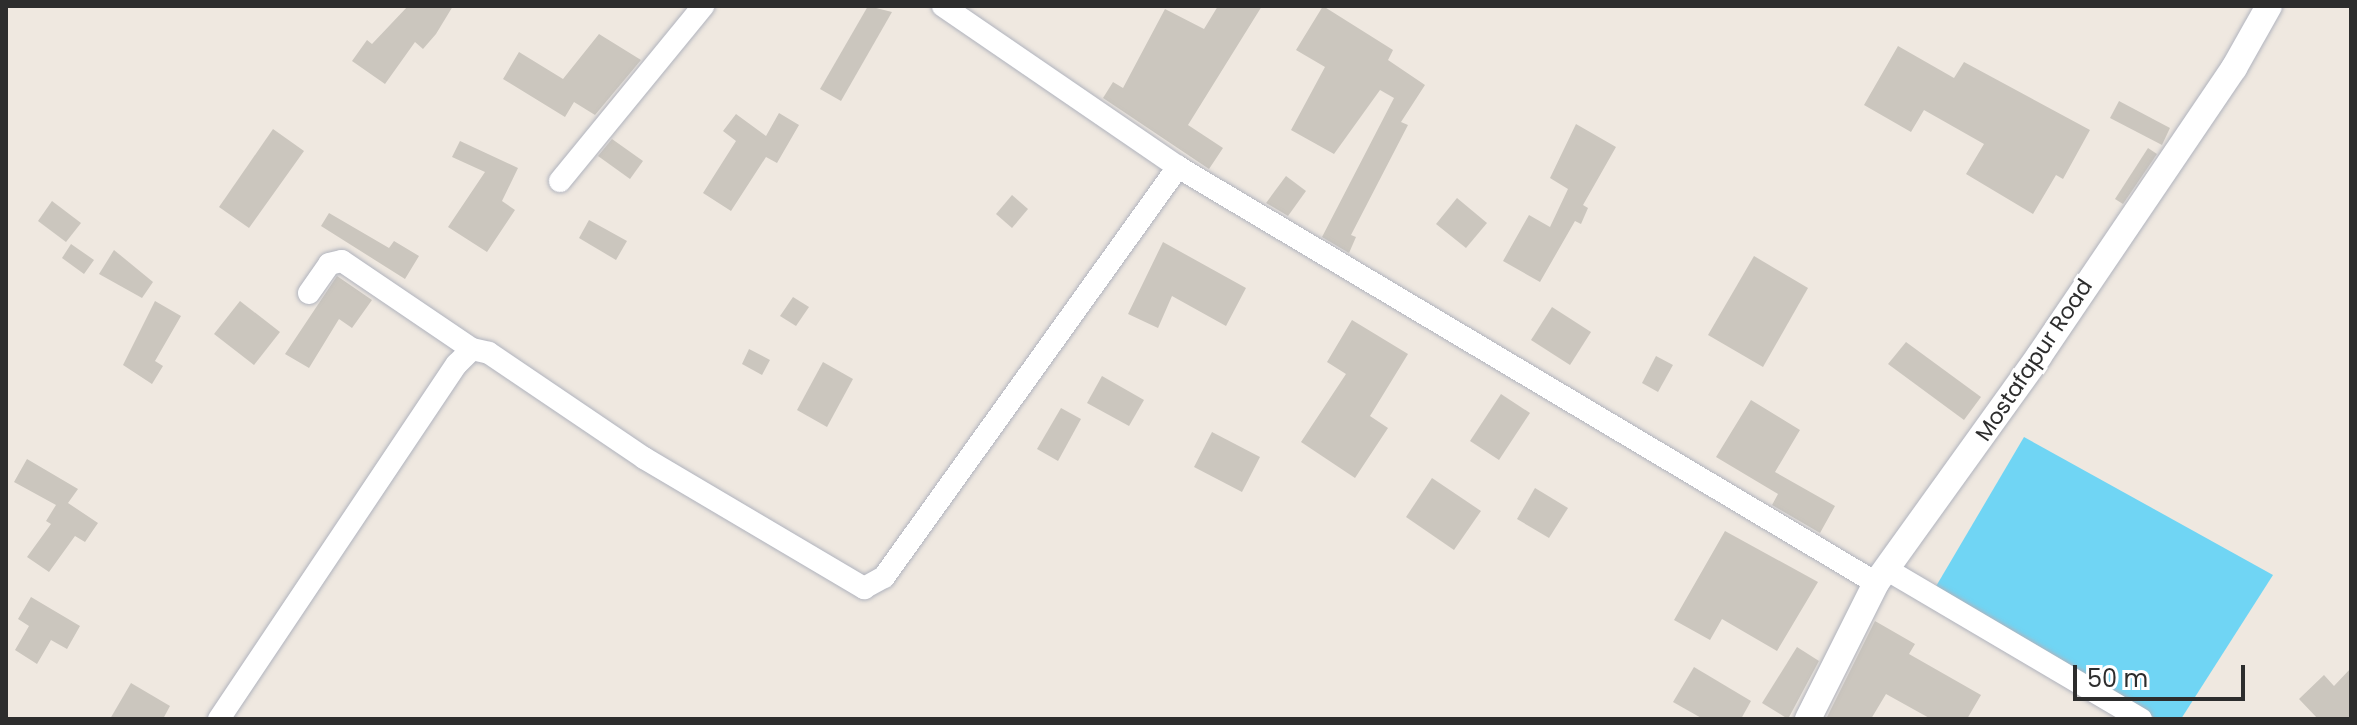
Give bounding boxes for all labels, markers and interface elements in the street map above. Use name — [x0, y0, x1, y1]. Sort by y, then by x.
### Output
street label: Mostafapur Road — [1970, 274, 2098, 446]
scale bar — [2077, 649, 2249, 699]
text: 50 m — [2087, 662, 2148, 695]

